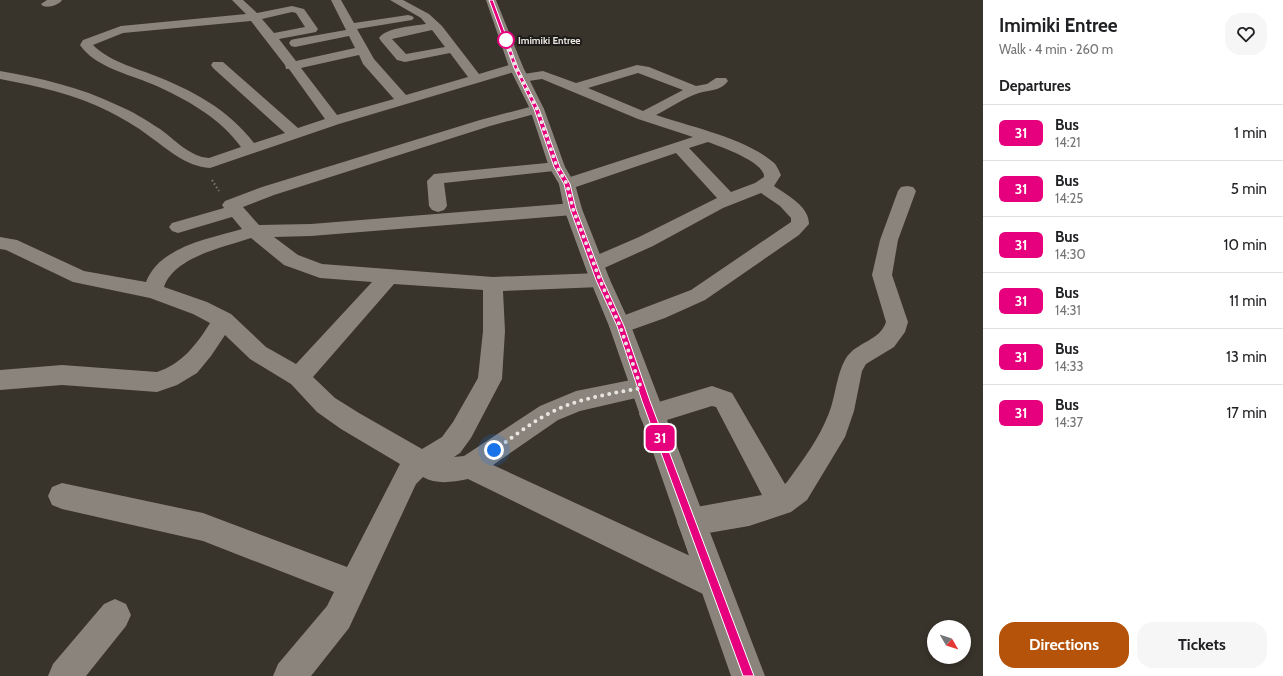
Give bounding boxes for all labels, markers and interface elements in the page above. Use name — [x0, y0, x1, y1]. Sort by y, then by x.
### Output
button: heart — [1225, 13, 1267, 55]
text: Imimiki Entree — [999, 14, 1118, 37]
marker: Imimiki Entree — [497, 31, 515, 49]
place label: Imimiki Entree — [518, 34, 580, 47]
text: Walk · 4 min · 260 m — [999, 41, 1113, 57]
text: Departures — [999, 77, 1071, 95]
text: Bus — [1055, 116, 1079, 134]
text: 31 — [1015, 124, 1027, 142]
text: 1 min — [1234, 124, 1267, 142]
text: 14:21 — [1055, 134, 1081, 150]
text: Bus — [1055, 172, 1079, 190]
text: 31 — [1015, 180, 1027, 198]
text: 5 min — [1231, 180, 1267, 198]
text: 14:25 — [1055, 190, 1083, 206]
text: Bus — [1055, 228, 1079, 246]
text: 31 — [1015, 236, 1027, 254]
text: 10 min — [1224, 236, 1267, 254]
text: 14:30 — [1055, 246, 1086, 262]
text: Bus — [1055, 284, 1079, 302]
text: 31 — [1015, 292, 1027, 310]
text: 11 min — [1229, 292, 1267, 310]
text: 14:31 — [1055, 302, 1081, 318]
text: Bus — [1055, 340, 1079, 358]
text: 31 — [1015, 348, 1027, 366]
text: 13 min — [1226, 348, 1267, 366]
text: 14:33 — [1055, 358, 1084, 374]
text: Bus — [1055, 396, 1079, 414]
text: 31 — [1015, 404, 1027, 422]
text: 17 min — [1226, 404, 1267, 422]
text: 14:37 — [1055, 414, 1083, 430]
line badge: 31 — [642, 425, 678, 451]
text: 31 — [654, 429, 666, 447]
your location — [484, 440, 504, 460]
north arrow — [927, 620, 971, 664]
map controls — [927, 620, 971, 664]
button: Directions — [999, 622, 1129, 668]
button: Tickets — [1137, 622, 1267, 668]

